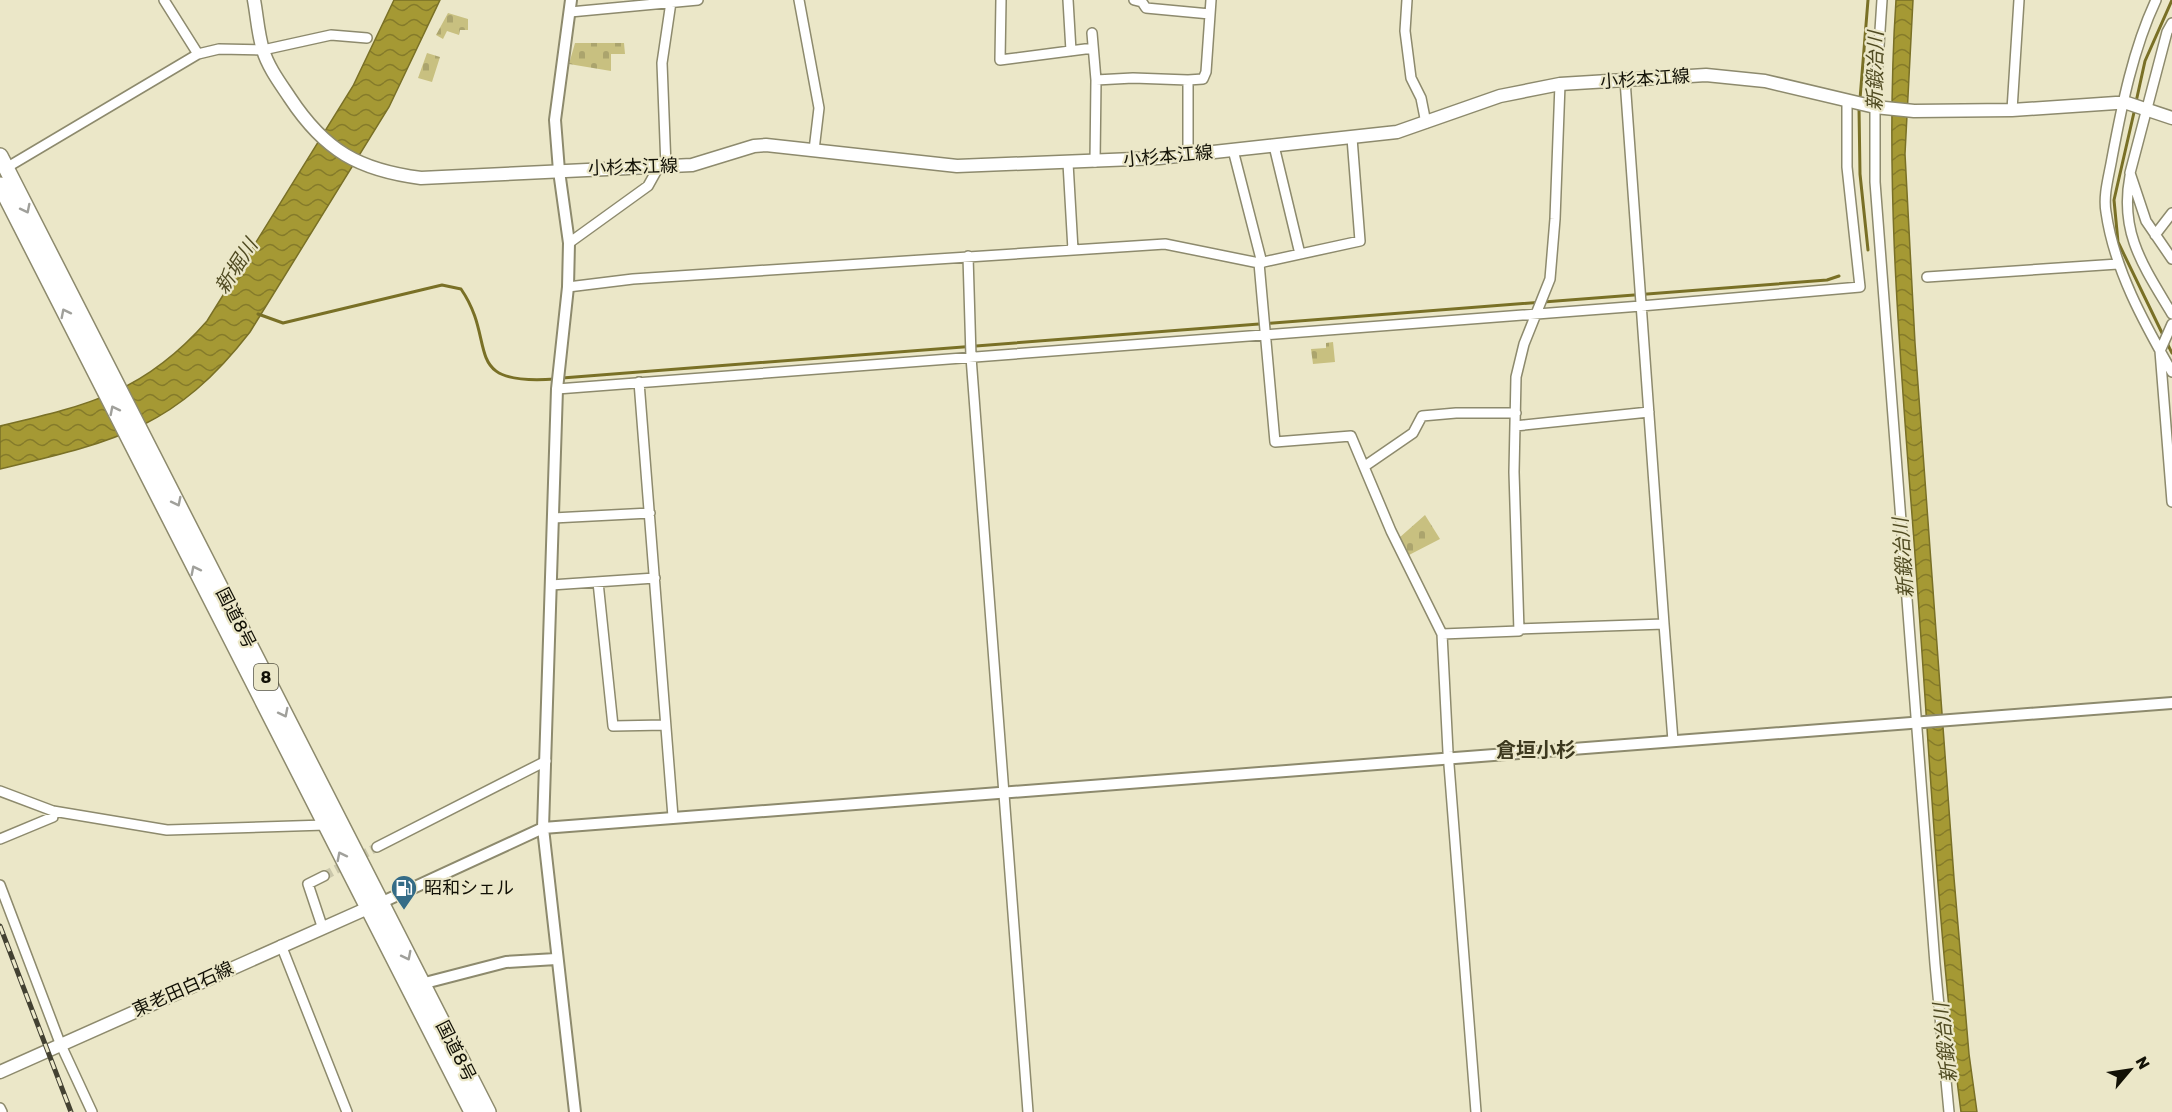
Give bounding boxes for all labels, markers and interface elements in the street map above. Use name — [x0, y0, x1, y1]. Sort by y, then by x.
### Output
water label: 新鍛冶川 — [1862, 29, 1888, 111]
street label: 小杉本江線 — [1599, 65, 1691, 93]
street label: 小杉本江線 — [1122, 141, 1214, 171]
street label: 小杉本江線 — [588, 154, 678, 180]
one-way arrow — [19, 202, 31, 213]
water label: 新堀川 — [210, 233, 263, 298]
one-way arrow — [60, 309, 72, 320]
one-way arrow — [110, 406, 121, 417]
one-way arrow — [170, 495, 181, 506]
water label: 新鍛冶川 — [1888, 515, 1918, 599]
one-way arrow — [191, 565, 202, 576]
street label: 国道8号 — [211, 584, 261, 652]
road number: 8 — [254, 664, 278, 690]
one-way arrow — [277, 707, 288, 717]
district label: 倉垣小杉 — [1496, 738, 1576, 762]
one-way arrow — [337, 851, 348, 862]
fuel station icon: 昭和シェル — [389, 873, 419, 911]
place label: 昭和シェル — [424, 877, 514, 899]
one-way arrow — [400, 950, 412, 961]
street label: 東老田白石線 — [129, 957, 237, 1021]
water label: 新鍛冶川 — [1929, 1000, 1961, 1084]
street label: 国道8号 — [431, 1017, 481, 1085]
north arrow — [2100, 1040, 2160, 1100]
text: N — [2132, 1053, 2154, 1073]

